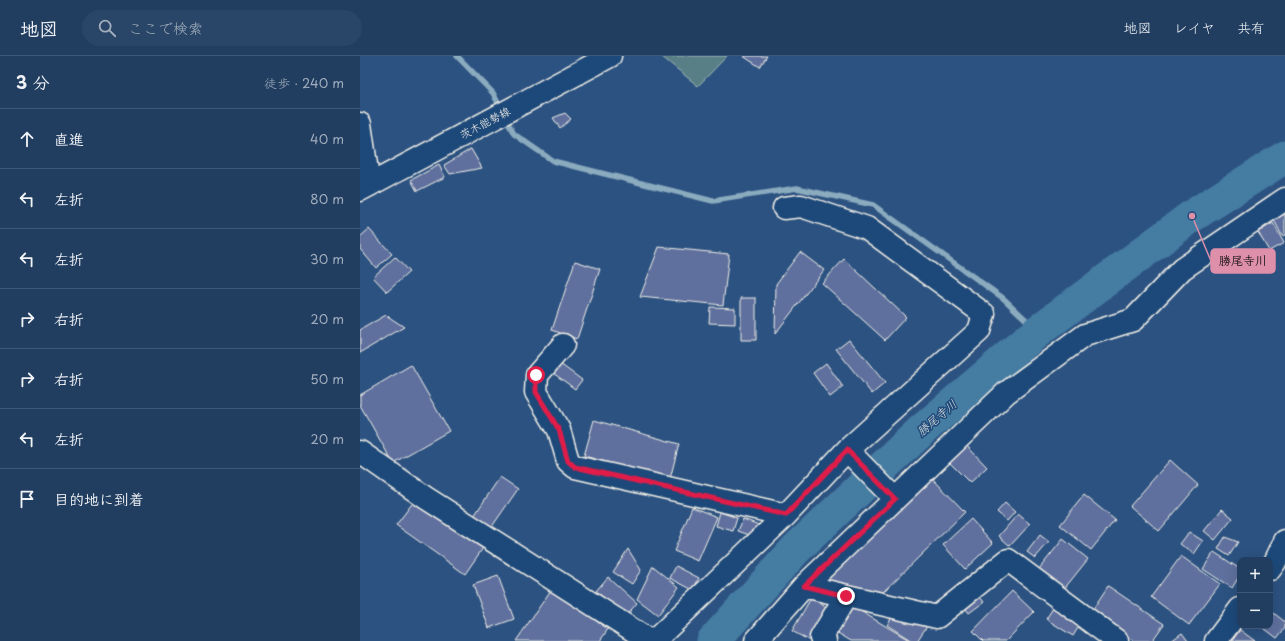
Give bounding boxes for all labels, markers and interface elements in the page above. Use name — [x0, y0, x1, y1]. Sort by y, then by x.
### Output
search box — [82, 10, 362, 46]
text: 地図 — [20, 14, 58, 42]
text: ここで検索 — [128, 16, 203, 39]
icon: search — [96, 17, 118, 39]
text: 地図 — [1124, 17, 1152, 38]
text: レイヤ — [1174, 17, 1215, 38]
text: 共有 — [1237, 17, 1265, 38]
text: 3 分 — [16, 69, 50, 95]
text: 徒歩 · 240 m — [264, 73, 344, 92]
street label: 茨木能勢線 — [456, 102, 513, 143]
text: 直進 — [54, 127, 84, 150]
icon: ahead — [16, 128, 38, 150]
text: 40 m — [310, 129, 344, 148]
text: 左折 — [54, 187, 84, 210]
icon: left — [16, 188, 38, 210]
text: 80 m — [310, 189, 344, 208]
text: 左折 — [54, 247, 84, 270]
icon: left — [16, 248, 38, 270]
text: 30 m — [310, 249, 344, 268]
callout: 勝尾寺川 — [1211, 249, 1275, 273]
text: 勝尾寺川 — [1219, 251, 1267, 269]
text: 右折 — [54, 307, 84, 330]
icon: right — [16, 308, 38, 330]
text: 20 m — [310, 309, 344, 328]
route start — [527, 366, 545, 384]
text: 右折 — [54, 367, 84, 390]
icon: right — [16, 368, 38, 390]
text: 50 m — [310, 369, 344, 388]
water label: 勝尾寺川 — [912, 395, 960, 440]
text: 左折 — [54, 427, 84, 450]
icon: left — [16, 428, 38, 450]
text: 20 m — [310, 429, 344, 448]
text: 目的地に到着 — [54, 487, 144, 510]
icon: arrive — [16, 488, 38, 510]
map controls — [1237, 557, 1273, 629]
button: + — [1237, 557, 1273, 593]
route end — [837, 587, 855, 605]
button: − — [1237, 593, 1273, 629]

